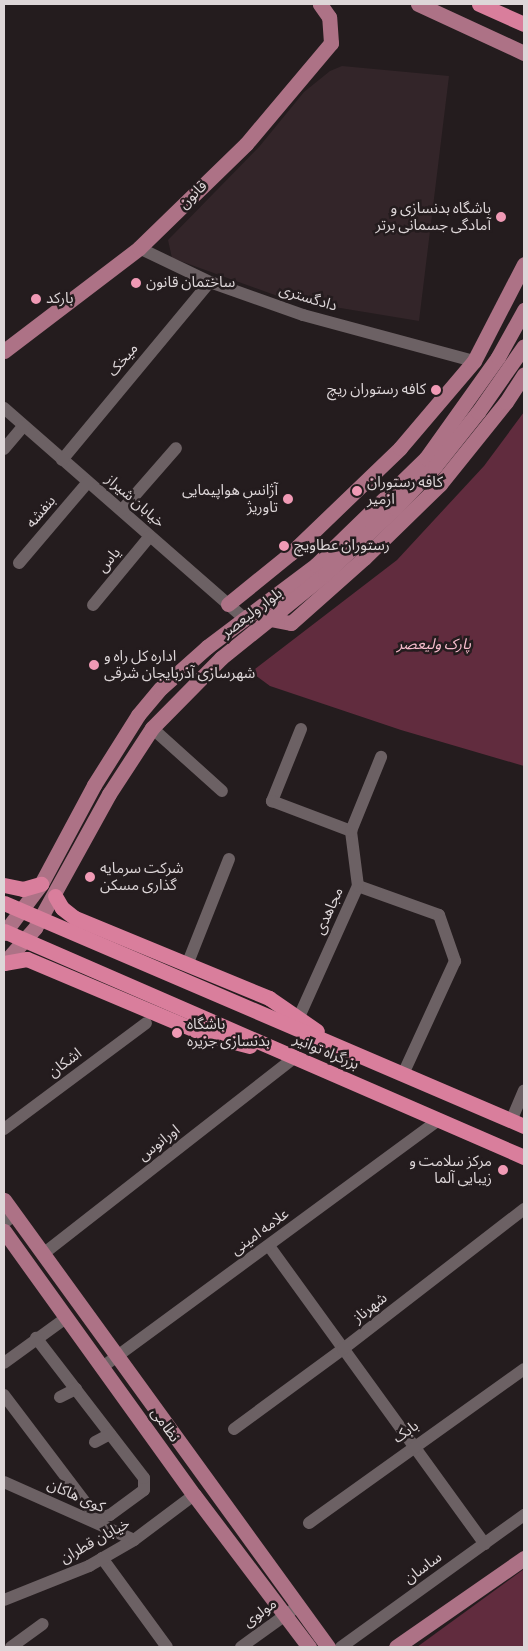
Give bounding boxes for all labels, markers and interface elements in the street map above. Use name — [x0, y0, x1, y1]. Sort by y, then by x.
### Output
street label: قانون — [175, 177, 211, 213]
place label: باشگاه بدنسازی و آمادگی جسمانی برتر — [376, 199, 491, 234]
marker: باشگاه بدنسازی و آمادگی جسمانی برتر — [495, 211, 507, 223]
place label: ساختمان قانون — [146, 274, 235, 292]
marker: ساختمان قانون — [130, 277, 142, 289]
street label: دادگستری — [277, 281, 339, 315]
place label: بارکد — [46, 290, 73, 308]
marker: بارکد — [30, 293, 42, 305]
street label: میخک — [104, 340, 142, 380]
place label: کافه رستوران ریچ — [327, 381, 426, 399]
marker: کافه رستوران ریچ — [430, 384, 442, 396]
street label: خیابان شیراز — [102, 470, 168, 532]
place label: کافه رستوران ازمیر — [367, 473, 443, 508]
place label: آژانس هواپیمایی تاوریژ — [182, 481, 278, 516]
marker: کافه رستوران ازمیر — [351, 485, 363, 497]
street label: بنفشه — [22, 492, 60, 532]
marker: آژانس هواپیمایی تاوریژ — [282, 493, 294, 505]
place label: رستوران عطاویچ — [294, 537, 390, 555]
marker: رستوران عطاویچ — [278, 540, 290, 552]
street label: یاس — [93, 544, 125, 576]
street label: بلوار ولیعصر — [218, 584, 286, 642]
park label: پارک ولیعصر — [397, 636, 471, 654]
place label: اداره کل راه و شهرسازی آذربایجان شرقی — [104, 647, 255, 682]
marker: اداره کل راه و شهرسازی آذربایجان شرقی — [88, 659, 100, 671]
place label: شرکت سرمایه گذاری مسکن — [100, 859, 184, 894]
marker: شرکت سرمایه گذاری مسکن — [84, 871, 96, 883]
street label: مجاهدی — [311, 885, 347, 937]
place label: باشگاه بدنسازی جزیره — [187, 1015, 270, 1050]
marker: باشگاه بدنسازی جزیره — [171, 1027, 183, 1039]
street label: بزرگراه توانیر — [290, 1030, 362, 1074]
street label: اشکان — [45, 1045, 85, 1081]
street label: اورانوس — [134, 1121, 184, 1165]
place label: مرکز سلامت و زیبایی آلما — [409, 1152, 492, 1187]
marker: مرکز سلامت و زیبایی آلما — [496, 1163, 510, 1177]
street label: علامه امینی — [227, 1205, 293, 1259]
street label: شهرناز — [349, 1289, 391, 1327]
street label: نظامی — [147, 1404, 183, 1446]
street label: بابک — [390, 1417, 422, 1447]
street label: کوی هاکان — [44, 1475, 108, 1517]
street label: خیابان قطران — [57, 1514, 133, 1568]
street label: ساسان — [401, 1548, 445, 1588]
street label: مولوی — [240, 1595, 280, 1631]

